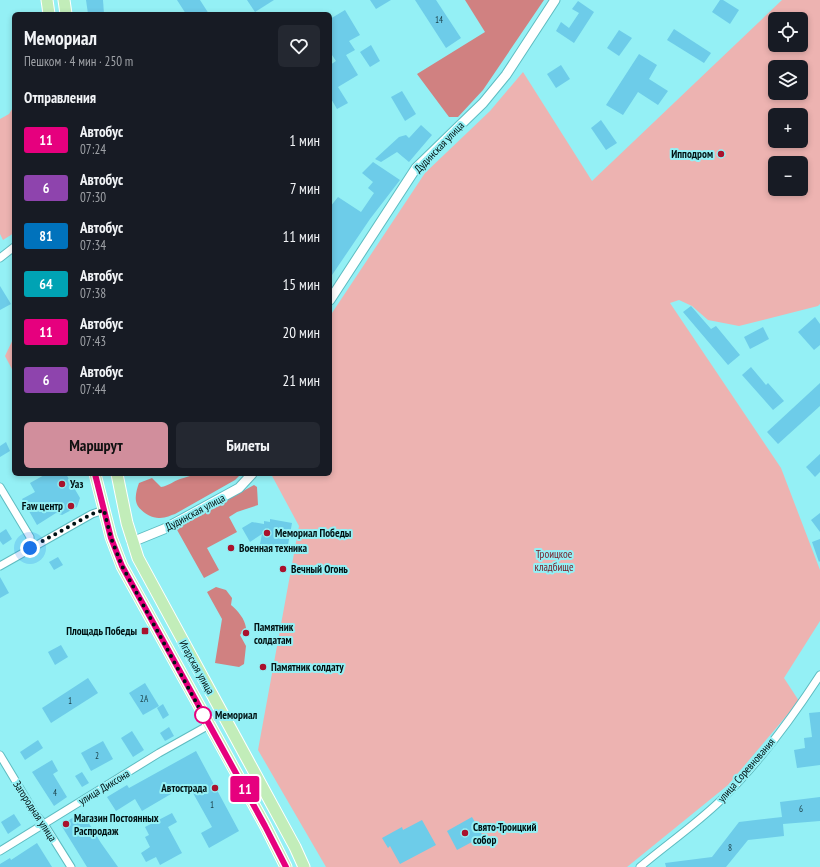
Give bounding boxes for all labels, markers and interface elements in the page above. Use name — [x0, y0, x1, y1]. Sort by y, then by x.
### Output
map controls — [768, 12, 808, 196]
button: locate — [768, 12, 808, 52]
house number: 14 — [435, 14, 443, 25]
button: heart — [278, 25, 320, 67]
text: Мемориал — [24, 26, 97, 50]
text: Пешком · 4 мин · 250 m — [24, 53, 133, 70]
button: layers — [768, 60, 808, 100]
text: Отправления — [24, 88, 96, 107]
button: + — [768, 108, 808, 148]
street label: Дудинская улица — [411, 118, 467, 176]
text: Автобус — [80, 122, 123, 141]
text: 11 — [39, 131, 53, 149]
text: 1 мин — [289, 131, 320, 150]
text: 07:24 — [80, 141, 106, 158]
place label: Ипподром — [671, 147, 713, 161]
marker: Ипподром — [716, 149, 726, 159]
button: − — [768, 156, 808, 196]
text: Автобус — [80, 170, 123, 189]
text: 6 — [43, 179, 49, 197]
text: 7 мин — [290, 179, 320, 198]
text: 07:30 — [80, 189, 106, 206]
text: Автобус — [80, 218, 123, 237]
text: 81 — [39, 227, 53, 245]
text: 11 мин — [282, 227, 320, 246]
text: 07:34 — [80, 237, 106, 254]
text: Автобус — [80, 266, 123, 285]
text: 64 — [39, 275, 53, 293]
text: 15 мин — [282, 275, 320, 294]
text: 07:38 — [80, 285, 106, 302]
text: Автобус — [80, 314, 123, 333]
text: 11 — [39, 323, 53, 341]
text: 20 мин — [282, 323, 320, 342]
text: 07:43 — [80, 333, 106, 350]
text: Автобус — [80, 362, 123, 381]
text: 6 — [43, 371, 49, 389]
text: 21 мин — [282, 371, 320, 390]
text: 07:44 — [80, 381, 106, 398]
button: Маршрут — [24, 422, 168, 468]
button: Билеты — [176, 422, 320, 468]
place label: Уаз — [69, 477, 83, 491]
marker: Уаз — [57, 479, 67, 489]
street label: Дудинская улица — [163, 490, 227, 534]
place label: Faw центр — [22, 499, 63, 513]
marker: Faw центр — [66, 501, 76, 511]
place label: Мемориал Победы — [275, 526, 352, 540]
marker: Мемориал Победы — [262, 528, 272, 538]
your location — [20, 538, 40, 558]
place label: Военная техника — [239, 541, 308, 555]
marker: Военная техника — [226, 543, 236, 553]
park label: Троицкое кладбище — [535, 547, 574, 574]
place label: Вечный Огонь — [291, 562, 348, 576]
marker: Вечный Огонь — [278, 564, 288, 574]
place label: Памятник солдатам — [254, 620, 294, 647]
place label: Площадь Победы — [66, 624, 137, 638]
marker: Площадь Победы — [140, 626, 150, 636]
marker: Памятник солдатам — [241, 628, 251, 638]
street label: Игарская улица — [176, 637, 218, 697]
place label: Памятник солдату — [271, 660, 344, 674]
marker: Памятник солдату — [258, 662, 268, 672]
house number: 2А — [140, 693, 149, 704]
house number: 1 — [68, 695, 72, 706]
marker: Мемориал — [194, 706, 212, 724]
place label: Мемориал — [215, 708, 257, 722]
street label: улица Соревнования — [714, 735, 778, 805]
house number: 2 — [95, 750, 99, 761]
street label: улица Диксона — [76, 766, 132, 808]
line badge: 11 — [227, 776, 263, 802]
street label: Загородная улица — [10, 778, 60, 844]
text: 11 — [238, 780, 252, 798]
place label: Автострада — [160, 781, 207, 795]
marker: Автострада — [210, 783, 220, 793]
house number: 4 — [53, 787, 57, 798]
house number: 1 — [210, 799, 214, 810]
house number: 6 — [799, 803, 803, 814]
place label: Магазин Постоянных Распродаж — [74, 811, 159, 838]
marker: Магазин Постоянных Распродаж — [61, 819, 71, 829]
place label: Свято-Троицкий собор — [473, 820, 536, 847]
marker: Свято-Троицкий собор — [460, 828, 470, 838]
house number: 8 — [728, 842, 732, 853]

